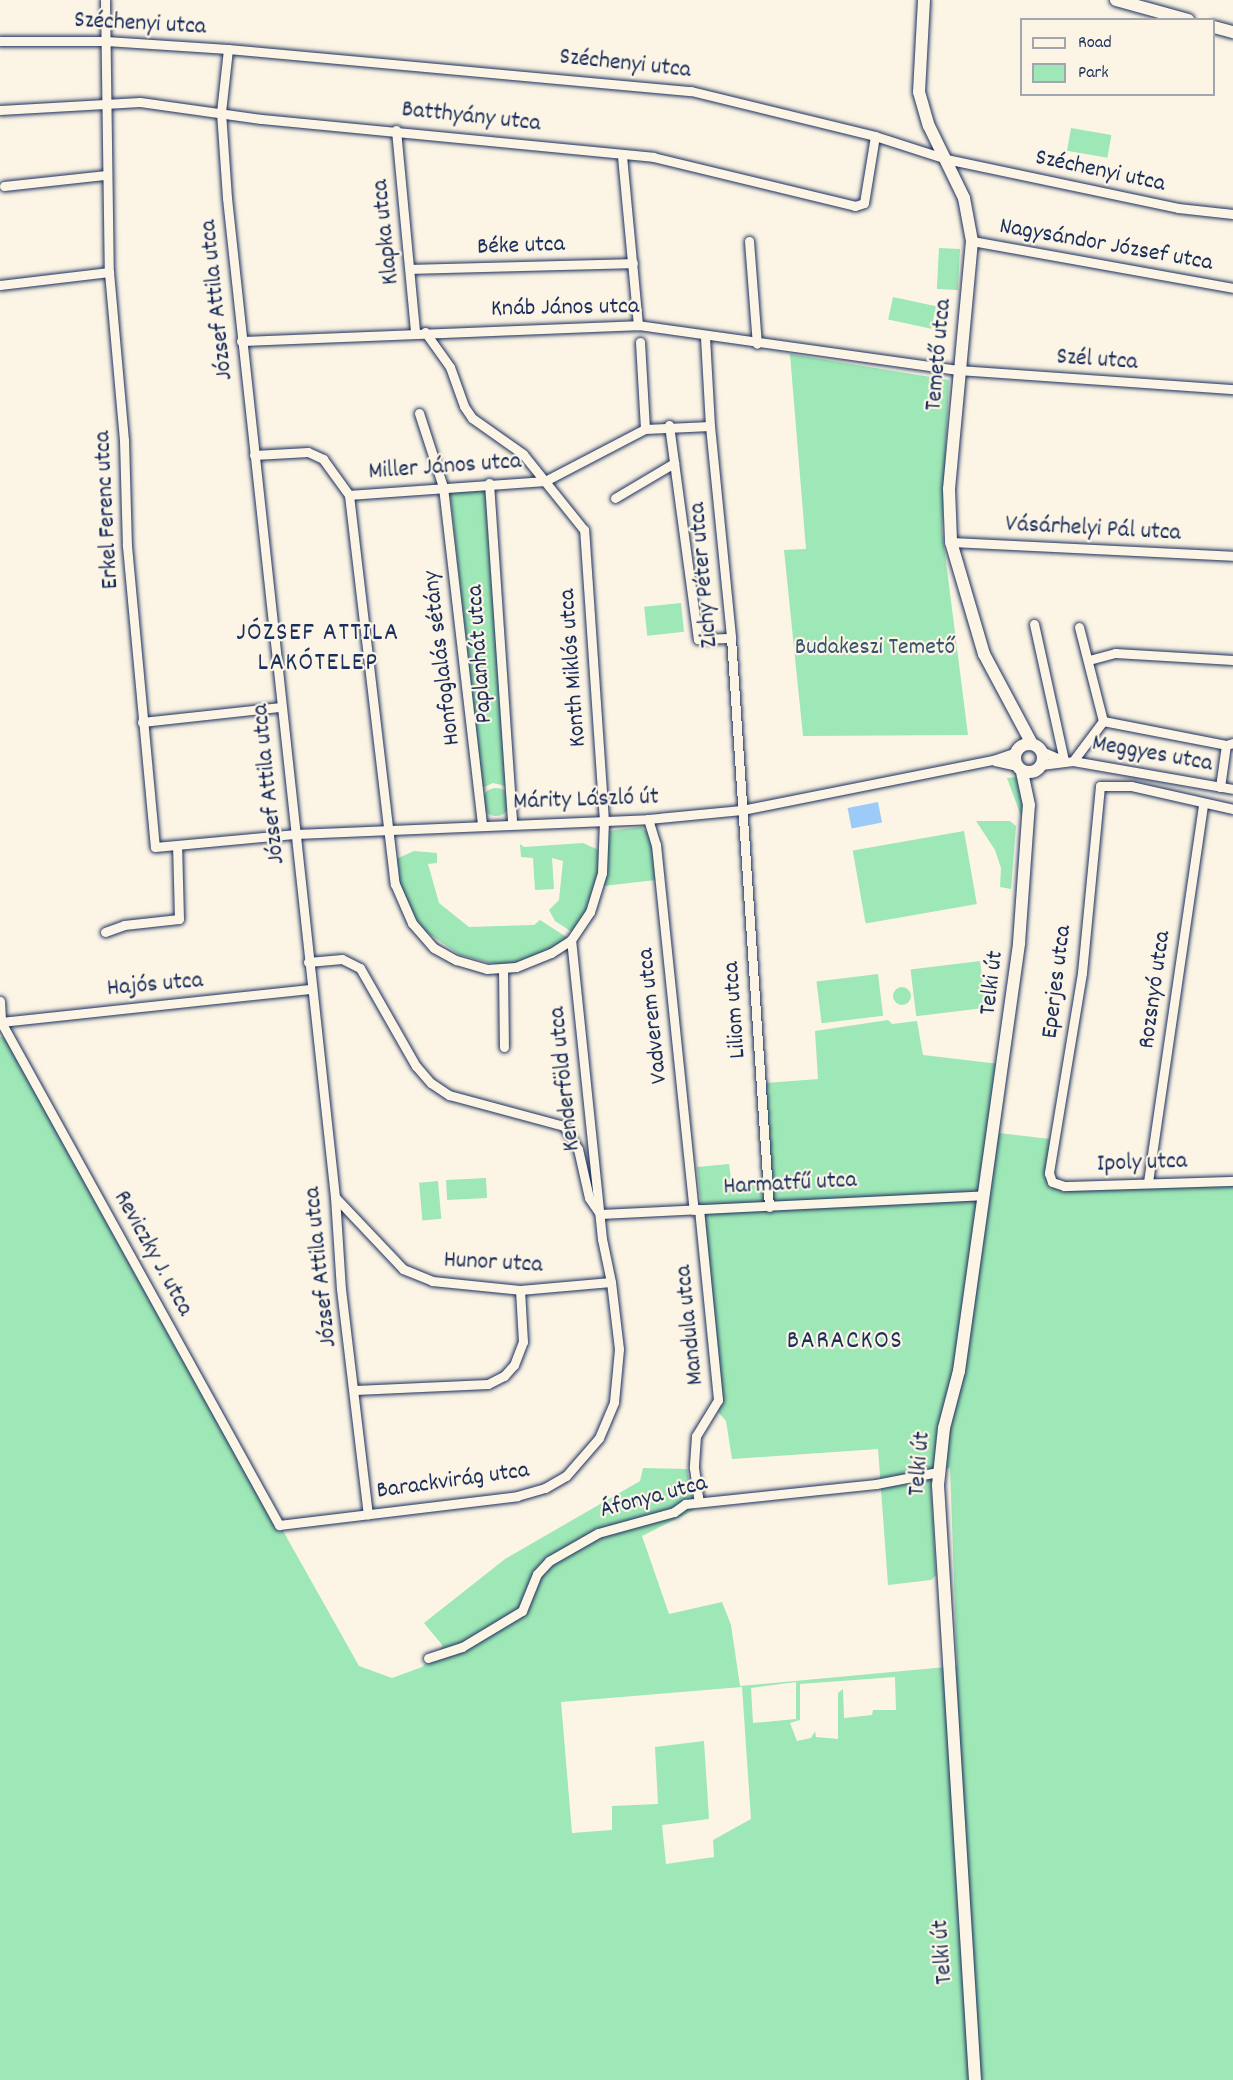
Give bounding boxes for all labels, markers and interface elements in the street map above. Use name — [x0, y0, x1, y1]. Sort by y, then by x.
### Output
street label: Széchenyi utca — [73, 7, 207, 43]
legend — [1020, 18, 1215, 96]
text: Road — [1078, 31, 1112, 56]
street label: Széchenyi utca — [558, 44, 692, 86]
text: Park — [1078, 61, 1109, 86]
street label: Batthyány utca — [400, 96, 542, 140]
street label: Széchenyi utca — [1032, 144, 1168, 200]
street label: Klapka utca — [367, 178, 407, 286]
street label: Nagysándor József utca — [997, 213, 1215, 279]
street label: József Attila utca — [195, 218, 241, 382]
street label: Béke utca — [477, 231, 565, 263]
street label: Knáb János utca — [491, 293, 639, 325]
street label: Temető utca — [921, 298, 959, 412]
street label: Szél utca — [1055, 344, 1139, 378]
street label: Erkel Ferenc utca — [89, 430, 127, 590]
street label: Miller János utca — [368, 448, 522, 488]
street label: Zichy Péter utca — [684, 501, 726, 649]
street label: Vásárhelyi Pál utca — [1005, 511, 1181, 549]
street label: Honfoglalás sétány — [418, 569, 468, 747]
street label: Paplanhát utca — [462, 584, 500, 724]
street label: Konth Miklós utca — [554, 588, 594, 748]
district label: JÓZSEF ATTILA LAKÓTELEP — [236, 618, 400, 680]
park label: Budakeszi Temető — [795, 635, 955, 663]
street label: József Attila utca — [247, 702, 293, 866]
street label: Meggyes utca — [1090, 730, 1214, 780]
street label: Márity László út — [513, 784, 659, 818]
street label: Eperjes utca — [1037, 924, 1079, 1040]
street label: Rozsnyó utca — [1133, 929, 1179, 1051]
street label: Vadverem utca — [633, 947, 675, 1085]
street label: Telki út — [975, 949, 1011, 1017]
street label: Liliom utca — [718, 961, 754, 1059]
street label: Hajós utca — [106, 967, 204, 1005]
street label: Kenderföld utca — [544, 1005, 588, 1153]
street label: Ipoly utca — [1096, 1148, 1188, 1180]
street label: Harmatfű utca — [723, 1167, 857, 1203]
street label: József Attila utca — [299, 1185, 345, 1349]
street label: Reviczky J. utca — [106, 1186, 198, 1322]
street label: Hunor utca — [443, 1247, 543, 1281]
street label: Mandula utca — [670, 1264, 712, 1386]
district label: BARACKOS — [787, 1326, 903, 1358]
street label: Telki út — [904, 1430, 938, 1498]
street label: Barackvirág utca — [375, 1457, 531, 1507]
street label: Áfonya utca — [598, 1470, 710, 1526]
street label: Telki út — [927, 1919, 961, 1985]

